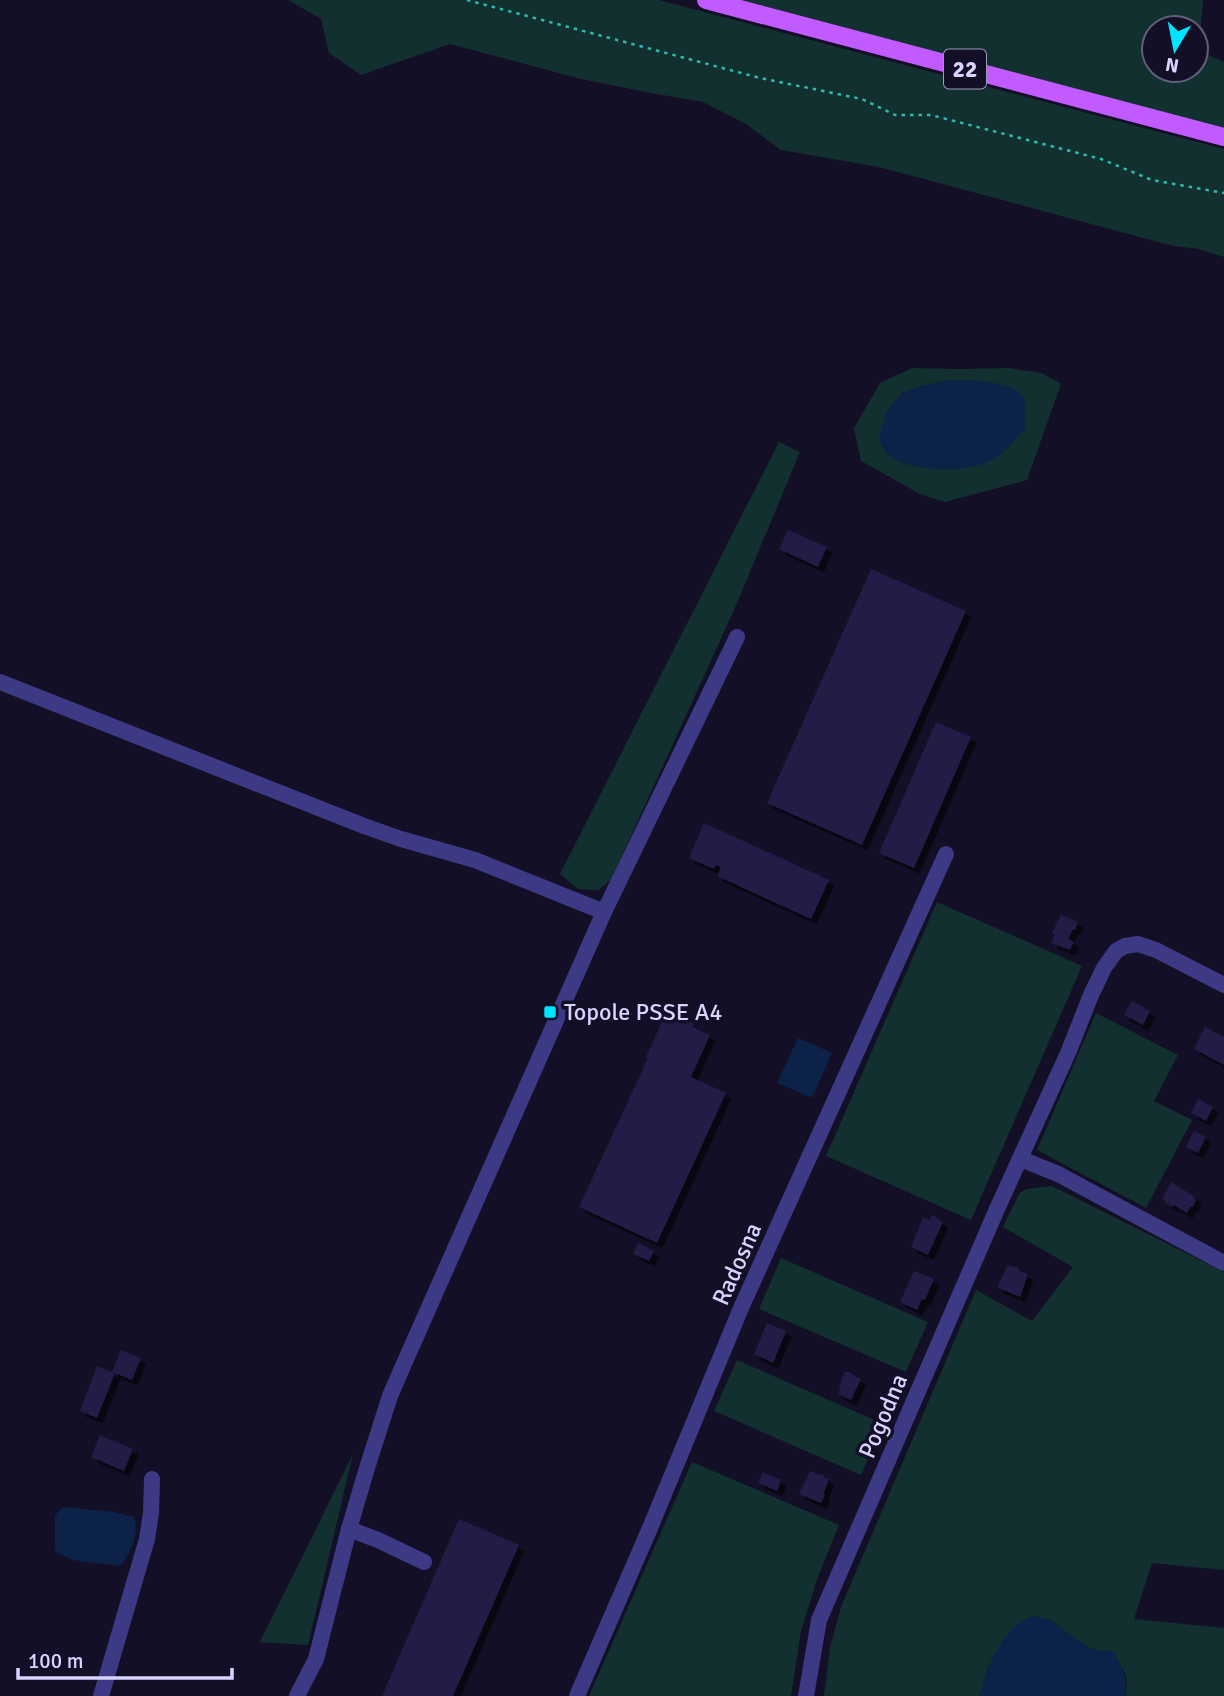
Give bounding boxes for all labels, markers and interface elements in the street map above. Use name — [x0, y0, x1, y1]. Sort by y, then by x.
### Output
north arrow — [1140, 14, 1210, 84]
road number: 22 — [944, 50, 986, 88]
text: N — [1164, 52, 1181, 78]
place label: Topole PSSE A4 — [564, 997, 722, 1027]
marker: Topole PSSE A4 — [542, 1004, 558, 1020]
street label: Radosna — [706, 1218, 768, 1310]
street label: Pogodna — [852, 1369, 914, 1463]
scale bar — [18, 1636, 231, 1680]
text: 100 m — [28, 1648, 83, 1674]

